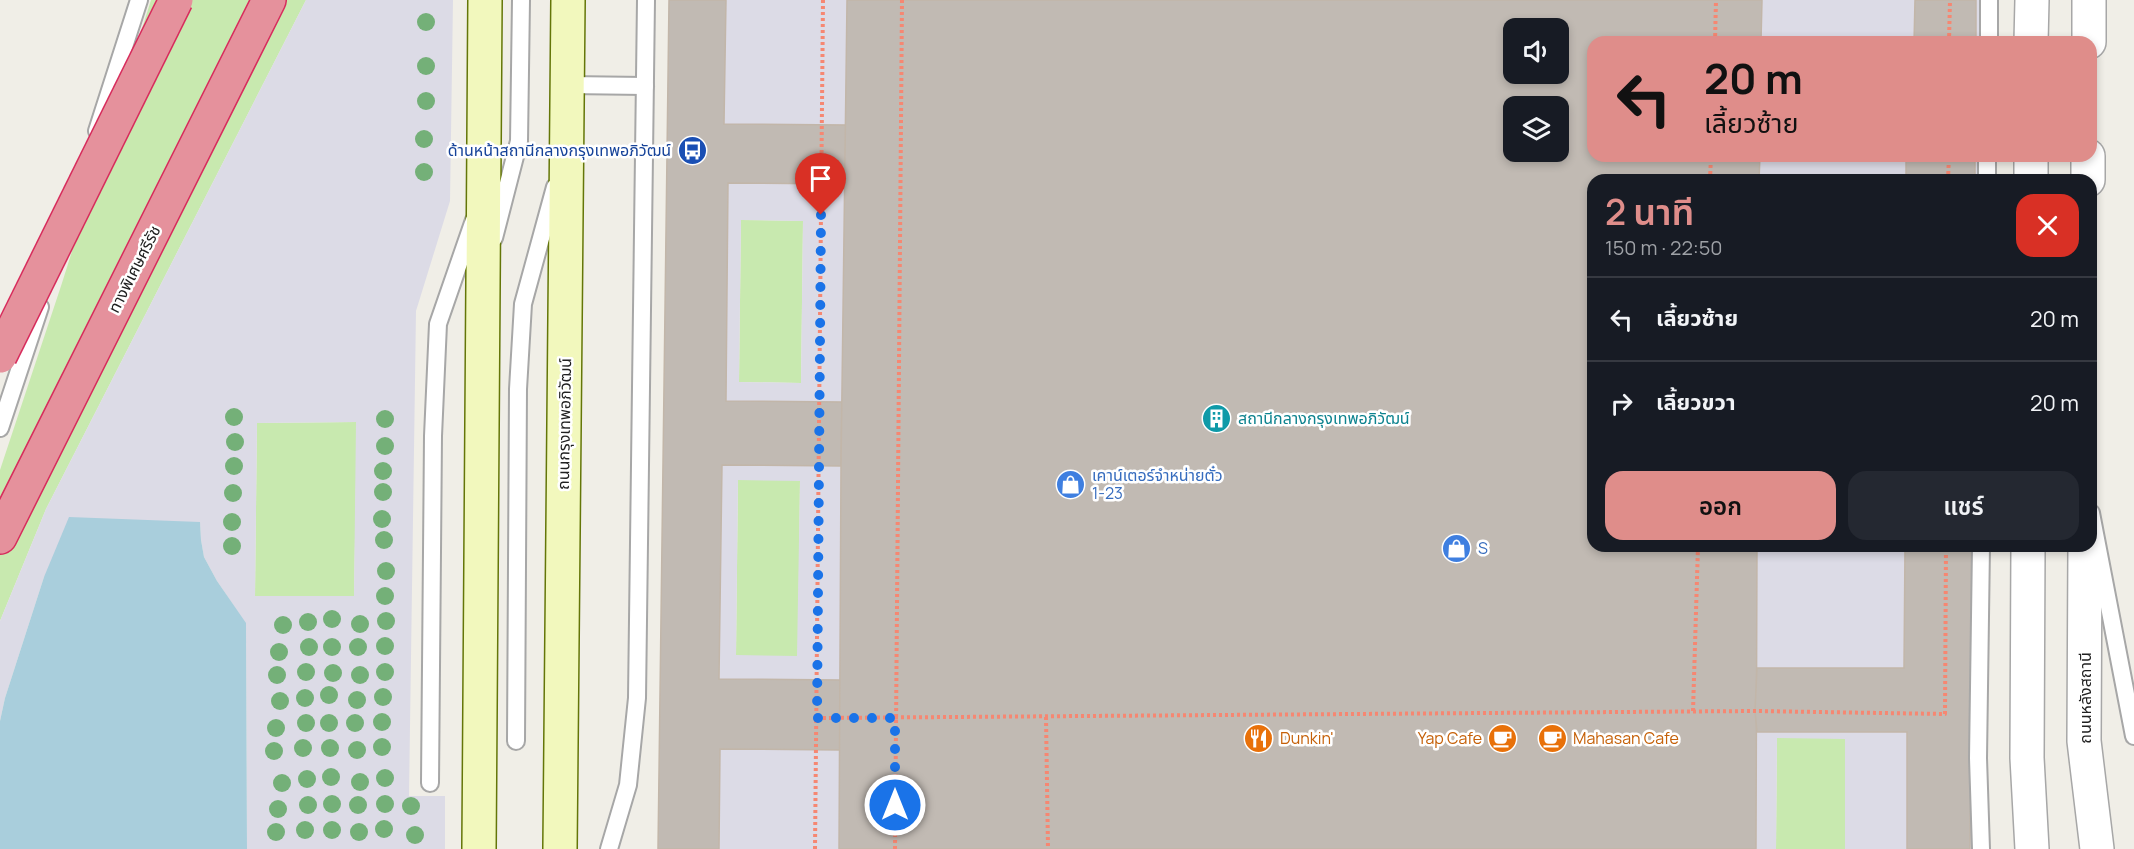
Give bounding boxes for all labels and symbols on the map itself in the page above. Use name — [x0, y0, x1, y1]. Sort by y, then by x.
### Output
bus stop icon: ด้านหน้าสถานีกลางกรุงเทพอภิวัฒน์ — [676, 134, 708, 166]
place label: ด้านหน้าสถานีกลางกรุงเทพอภิวัฒน์ — [448, 139, 671, 161]
pin — [795, 153, 846, 215]
street label: ทางพิเศษศรีรัช — [103, 222, 165, 316]
street label: ถนนกรุงเทพอภิวัฒน์ — [552, 358, 576, 490]
building icon: สถานีกลางกรุงเทพอภิวัฒน์ — [1201, 402, 1233, 434]
place label: สถานีกลางกรุงเทพอภิวัฒน์ — [1238, 407, 1409, 429]
place label: เคาน์เตอร์จำหน่ายตั๋ว 1-23 — [1092, 464, 1223, 504]
shop icon: เคาน์เตอร์จำหน่ายตั๋ว 1-23 — [1055, 468, 1087, 500]
shop icon: S — [1441, 532, 1473, 564]
place label: S — [1478, 537, 1488, 559]
street label: ถนนหลังสถานี — [2074, 652, 2096, 744]
restaurant icon: Dunkin' — [1243, 722, 1275, 754]
cafe icon: Yap Cafe — [1487, 722, 1519, 754]
cafe icon: Mahasan Cafe — [1536, 722, 1568, 754]
place label: Dunkin' — [1280, 727, 1334, 749]
place label: Yap Cafe — [1418, 727, 1482, 749]
place label: Mahasan Cafe — [1573, 727, 1679, 749]
position arrow — [863, 773, 927, 837]

